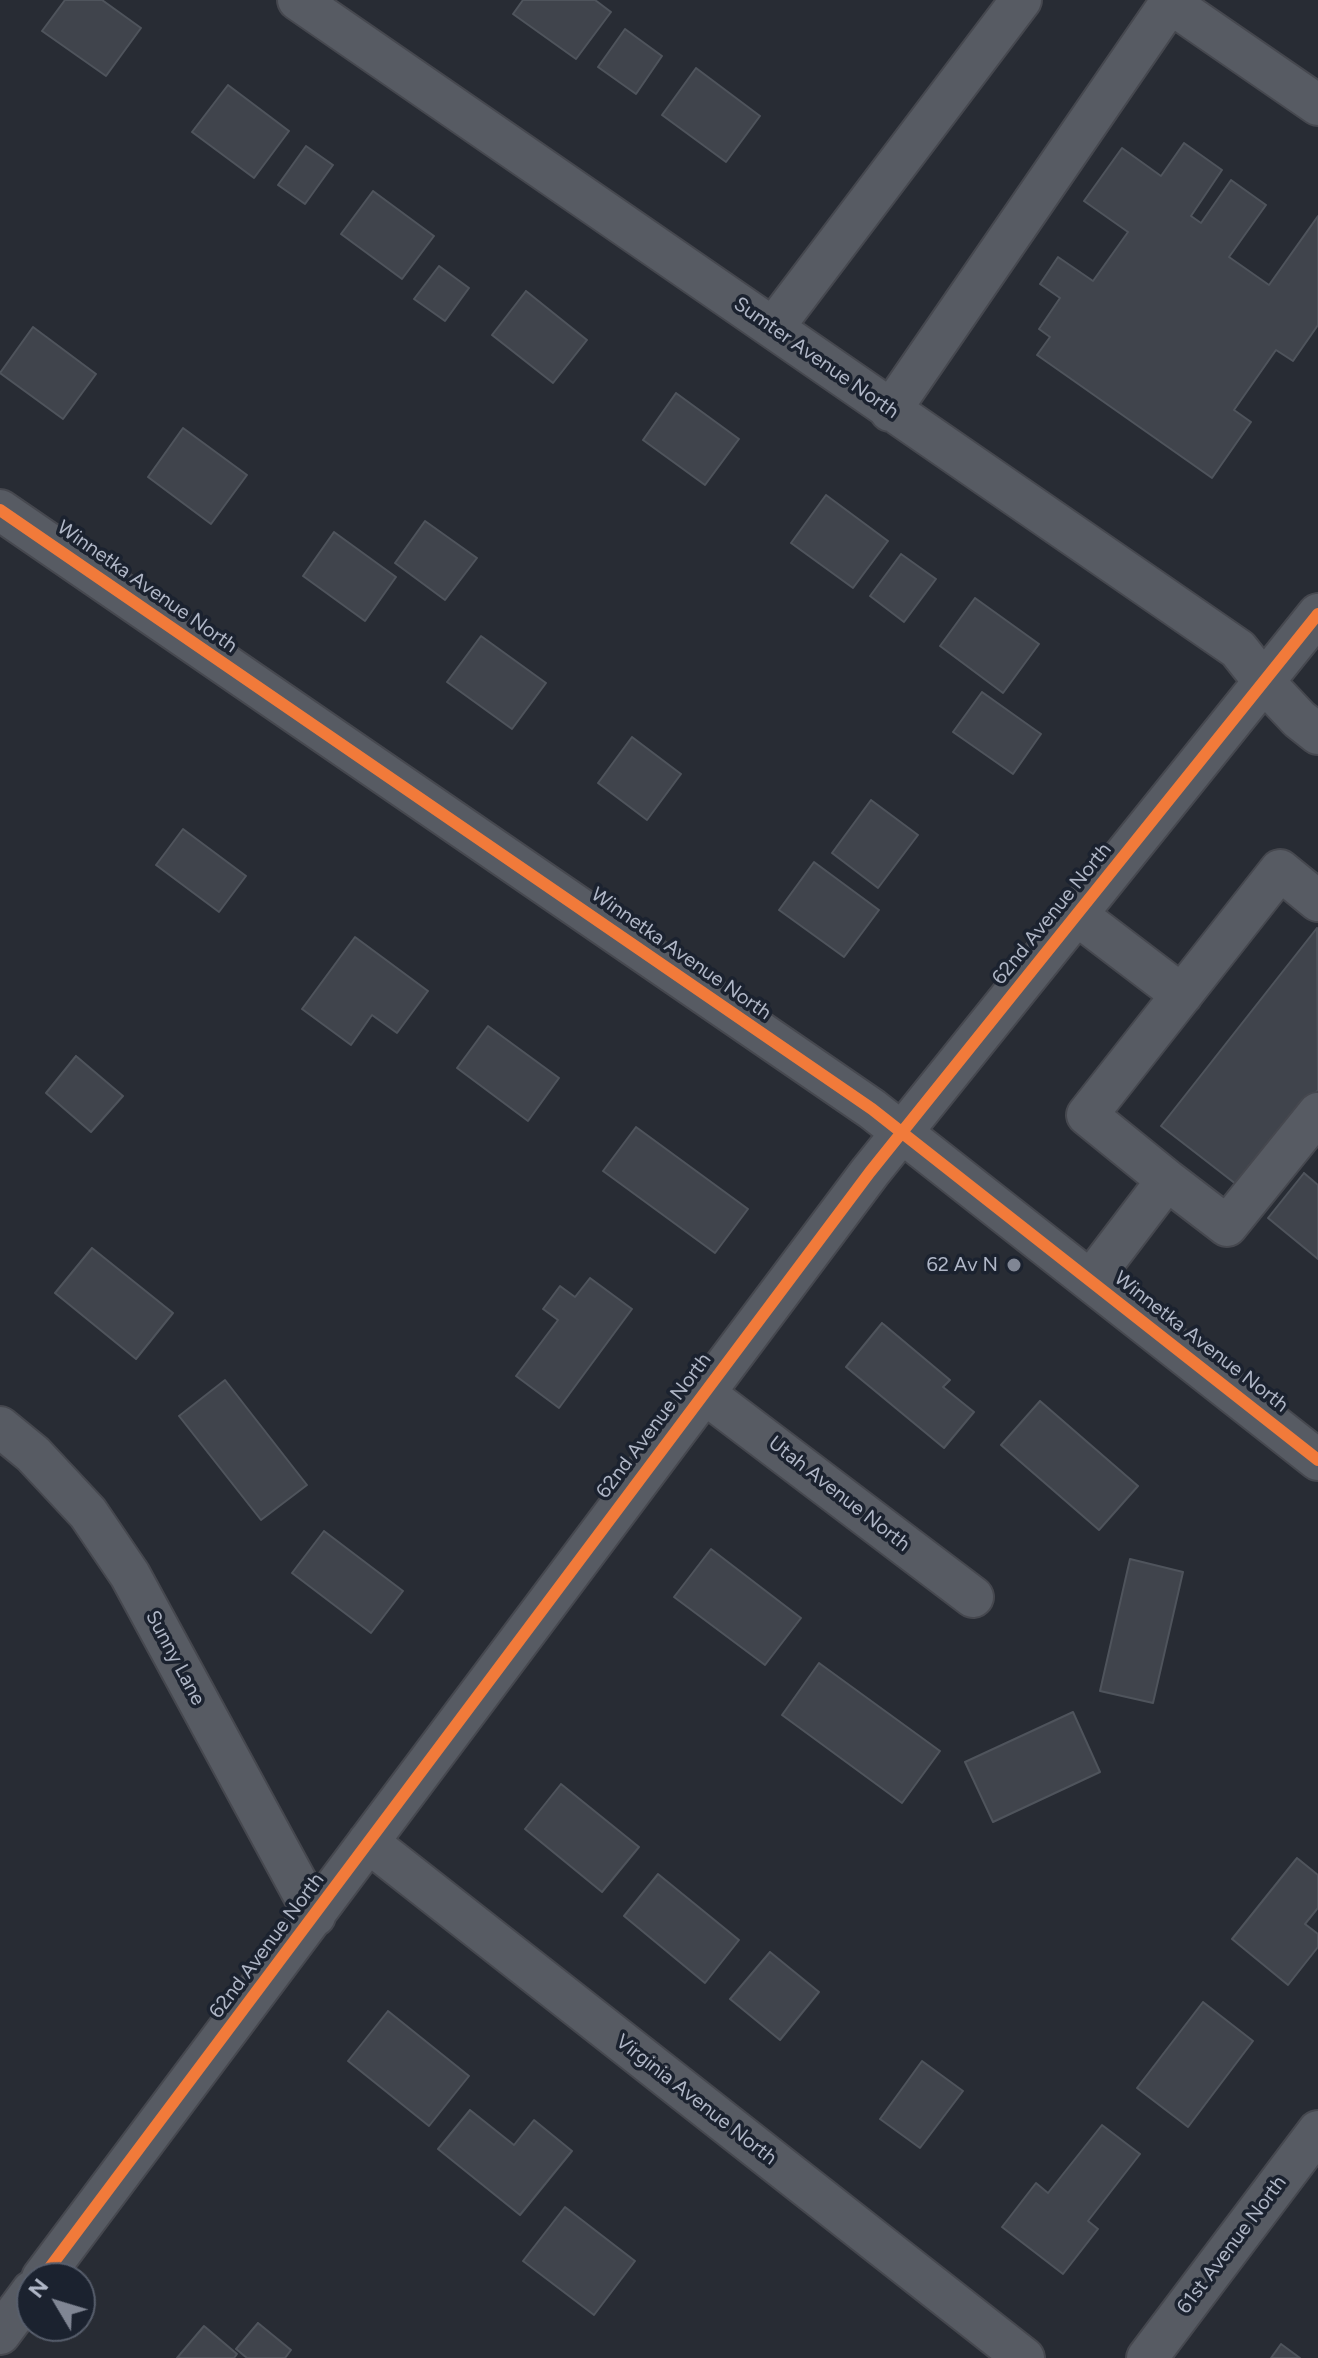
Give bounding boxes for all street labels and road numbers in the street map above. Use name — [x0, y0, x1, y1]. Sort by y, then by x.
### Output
street label: Sumter Avenue North — [729, 292, 903, 424]
street label: Winnetka Avenue North — [52, 516, 242, 658]
street label: 62nd Avenue North — [987, 838, 1117, 990]
street label: Winnetka Avenue North — [586, 883, 776, 1025]
street label: Winnetka Avenue North — [1109, 1267, 1293, 1417]
street label: 62nd Avenue North — [592, 1349, 716, 1503]
street label: Utah Avenue North — [763, 1431, 915, 1557]
street label: Sunny Lane — [140, 1607, 210, 1709]
street label: 62nd Avenue North — [205, 1869, 329, 2023]
street label: Virginia Avenue North — [611, 2030, 781, 2170]
street label: 61st Avenue North — [1172, 2171, 1292, 2319]

